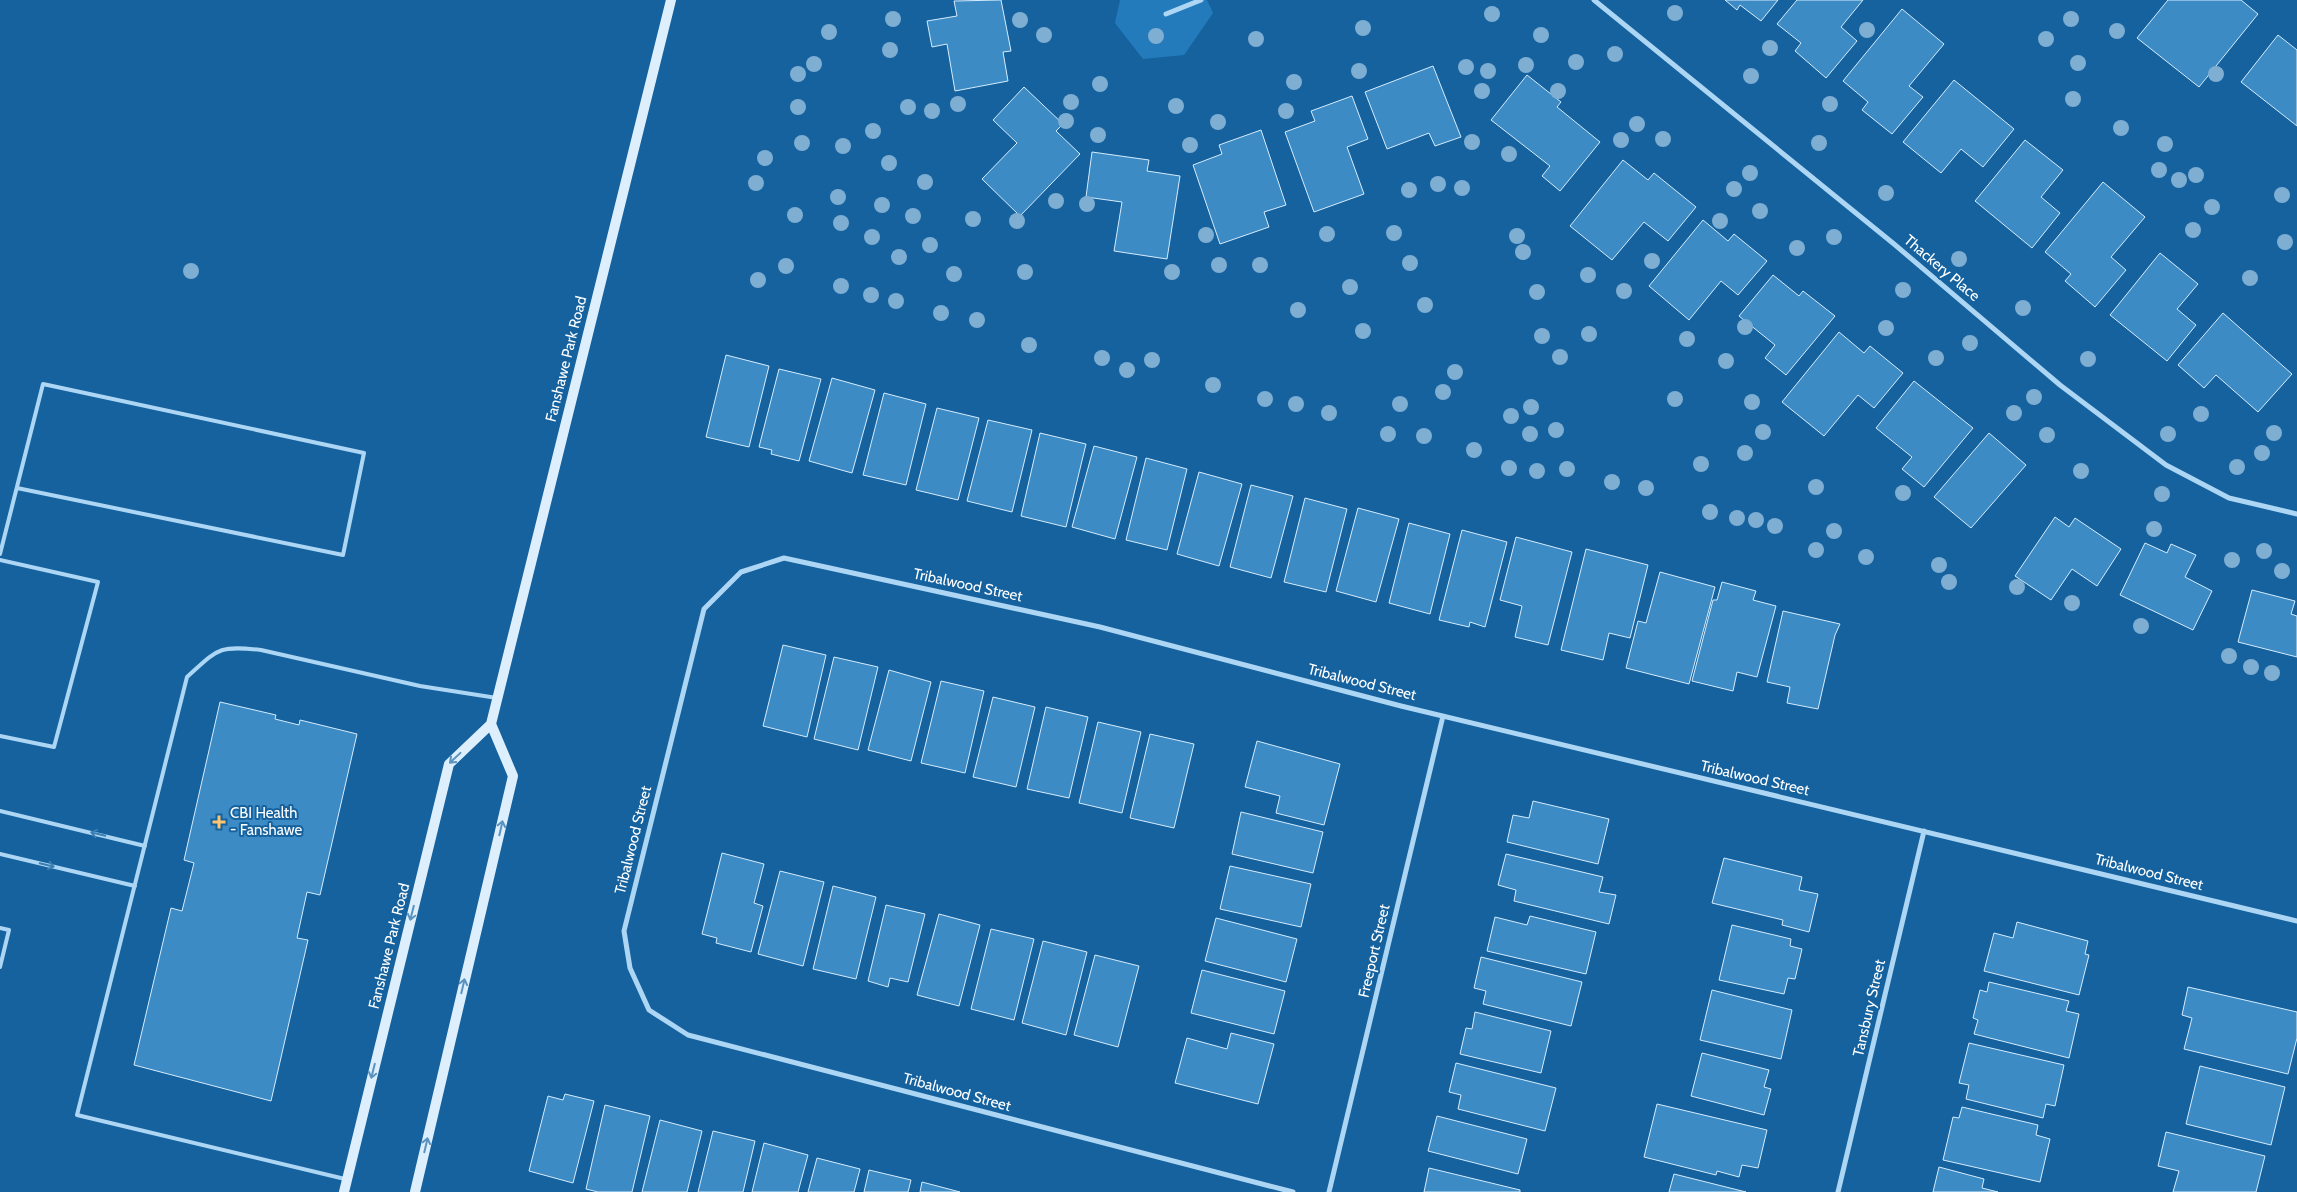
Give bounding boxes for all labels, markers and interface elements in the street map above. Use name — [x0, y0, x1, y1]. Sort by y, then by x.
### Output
street label: Thackery Place — [1900, 231, 1984, 305]
street label: Fanshawe Park Road — [542, 294, 590, 424]
street label: Tribalwood Street — [912, 565, 1024, 605]
street label: Tribalwood Street — [1306, 660, 1418, 704]
one-way arrow — [449, 752, 462, 764]
street label: Tribalwood Street — [1699, 757, 1811, 799]
street label: Tribalwood Street — [611, 784, 655, 896]
place label: CBI Health - Fanshawe — [230, 804, 302, 839]
marker: CBI Health - Fanshawe — [212, 815, 226, 829]
one-way arrow — [497, 821, 506, 837]
one-way arrow — [90, 829, 106, 838]
street label: Tribalwood Street — [2093, 850, 2205, 894]
one-way arrow — [39, 861, 55, 870]
street label: Fanshawe Park Road — [365, 881, 413, 1011]
street label: Freeport Street — [1354, 902, 1394, 1000]
one-way arrow — [407, 905, 416, 921]
street label: Tansbury Street — [1849, 958, 1889, 1058]
one-way arrow — [459, 979, 468, 995]
one-way arrow — [368, 1062, 377, 1078]
street label: Tribalwood Street — [901, 1069, 1013, 1115]
one-way arrow — [422, 1137, 431, 1153]

